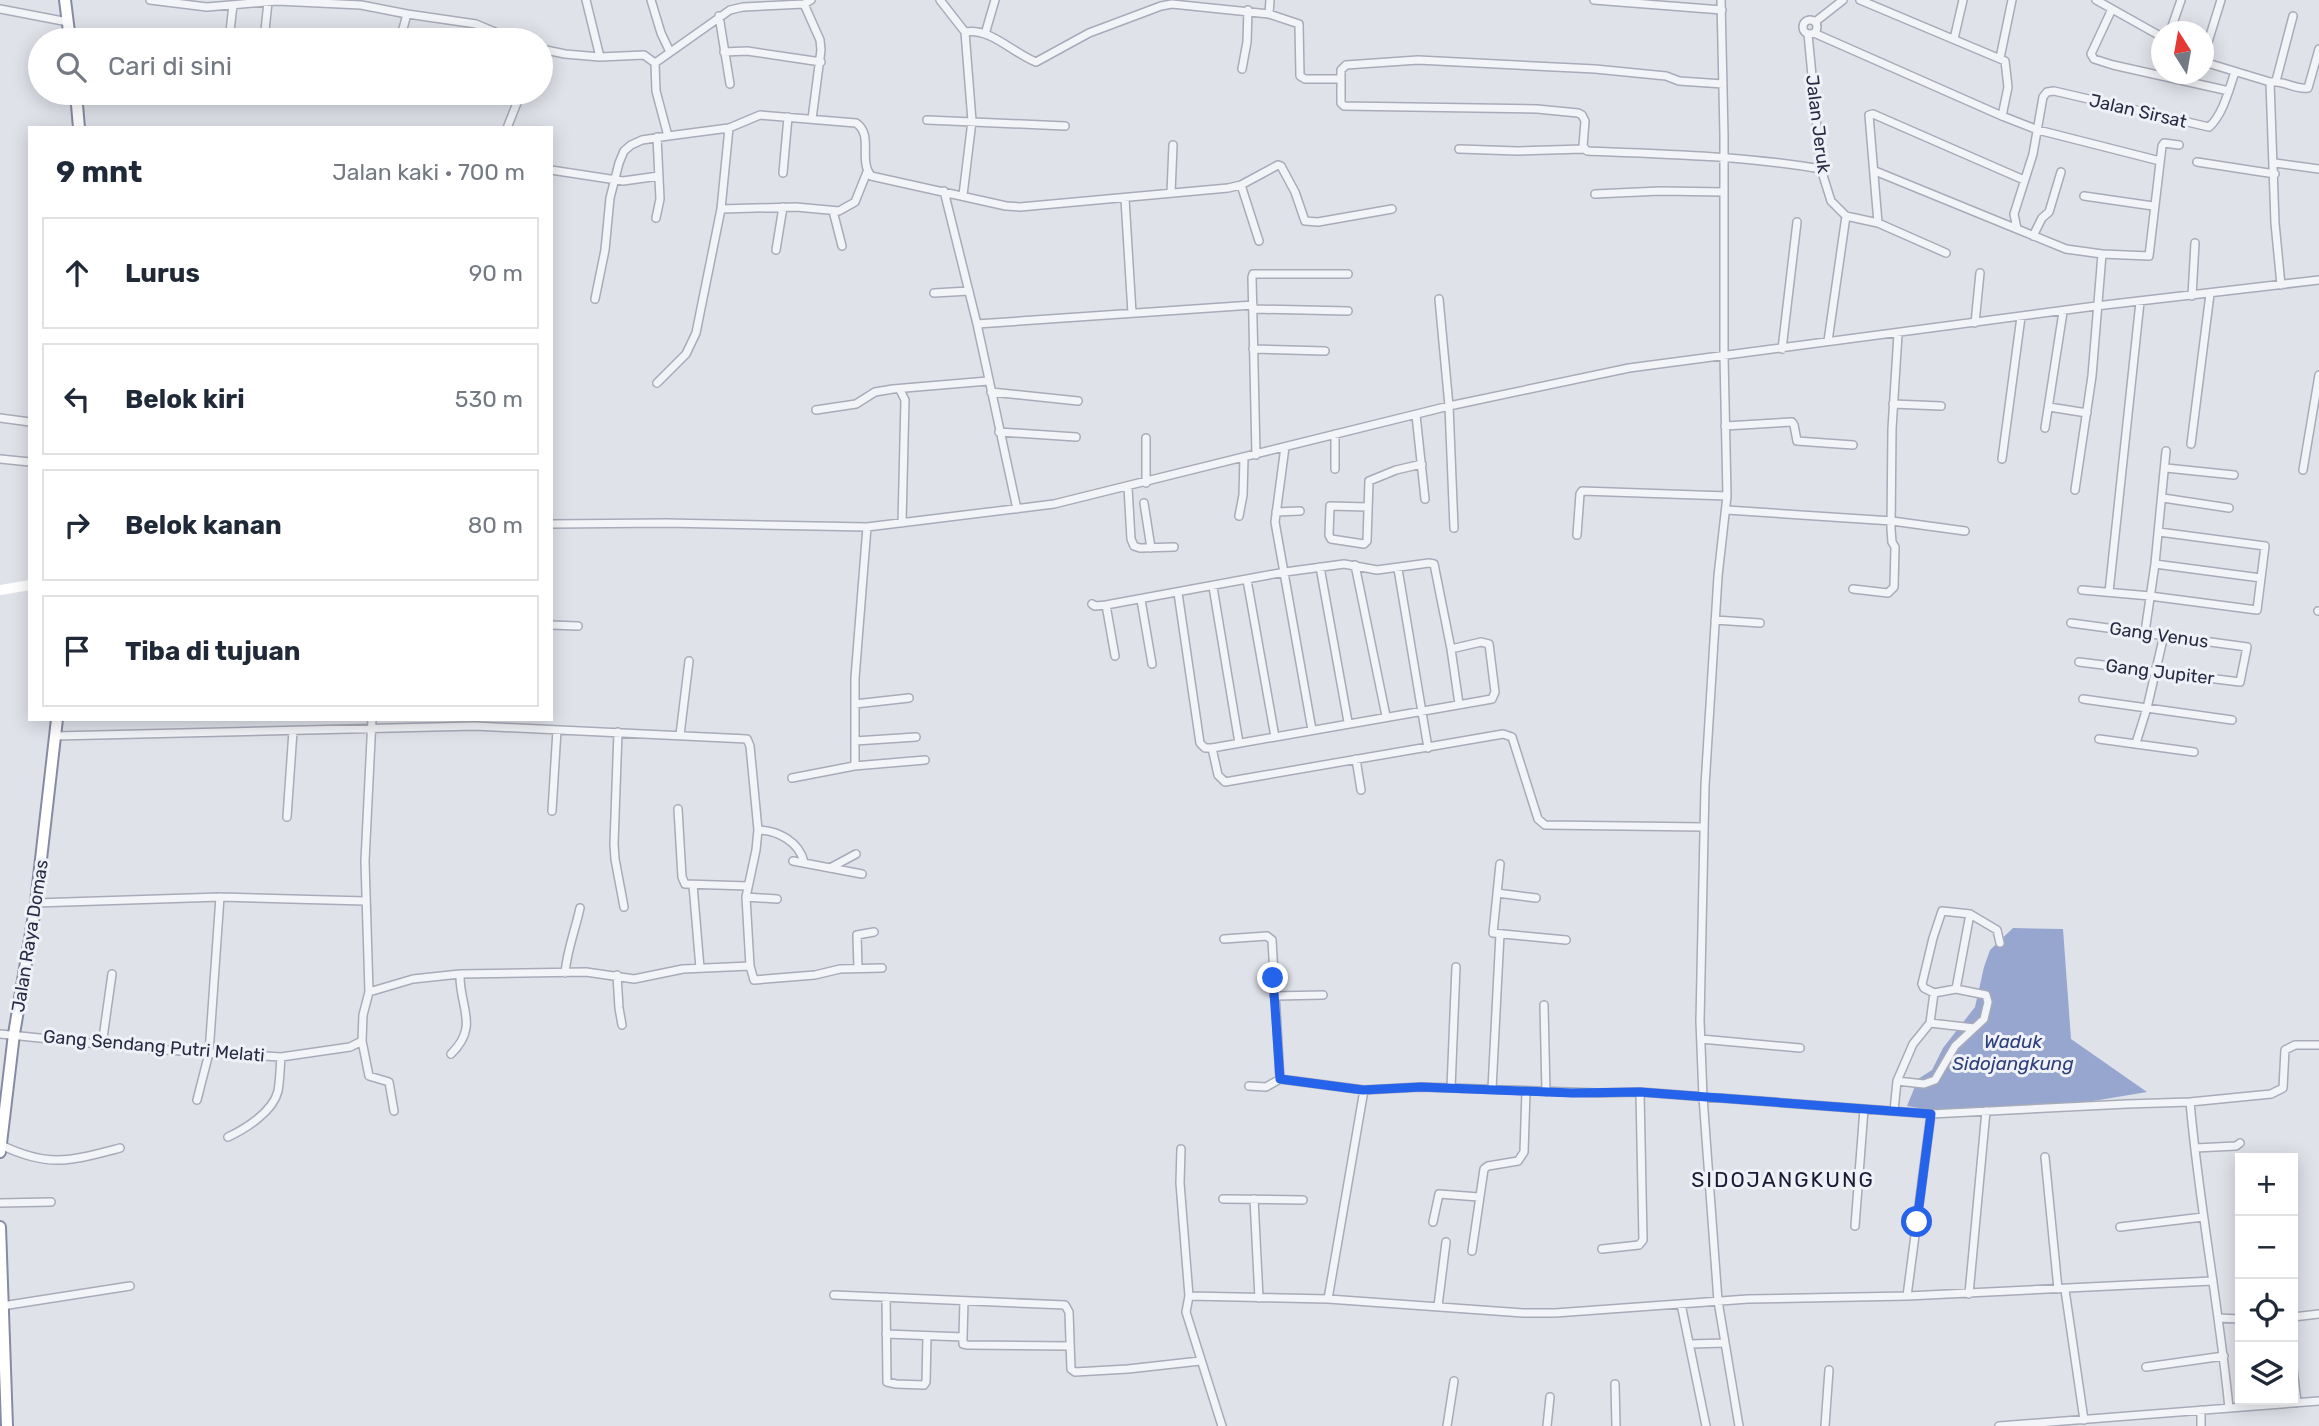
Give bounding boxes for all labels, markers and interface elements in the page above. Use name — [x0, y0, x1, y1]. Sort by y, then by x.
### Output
north arrow — [2151, 21, 2214, 84]
search box — [28, 28, 553, 105]
icon: search — [52, 48, 90, 86]
text: Cari di sini — [108, 51, 232, 82]
street label: Jalan Jeruk — [1801, 73, 1835, 175]
street label: Jalan Sirsat — [2087, 89, 2189, 133]
text: 9 mnt — [56, 154, 142, 190]
text: Jalan kaki · 700 m — [332, 158, 525, 186]
icon: ahead — [58, 254, 96, 292]
text: Lurus — [125, 258, 200, 289]
text: 90 m — [469, 259, 523, 287]
icon: left — [58, 380, 96, 418]
text: Belok kiri — [125, 384, 245, 415]
text: 530 m — [455, 385, 523, 413]
icon: right — [58, 506, 96, 544]
text: Belok kanan — [125, 510, 282, 541]
text: 80 m — [468, 511, 523, 539]
street label: Gang Venus — [2108, 617, 2210, 653]
icon: arrive — [58, 632, 96, 670]
text: Tiba di tujuan — [125, 636, 300, 667]
street label: Gang Jupiter — [2104, 654, 2216, 690]
street label: Jalan Raya Domas — [7, 858, 53, 1014]
route end — [1257, 962, 1288, 993]
street label: Gang Sendang Putri Melati — [42, 1025, 266, 1067]
water label: Waduk Sidojangkung — [1952, 1030, 2074, 1075]
map controls — [2235, 1153, 2298, 1405]
button: + — [2235, 1153, 2298, 1216]
district label: SIDOJANGKUNG — [1691, 1167, 1875, 1192]
route start — [1901, 1206, 1932, 1237]
button: − — [2235, 1216, 2298, 1279]
button: locate — [2235, 1279, 2298, 1342]
button: layers — [2235, 1342, 2298, 1405]

